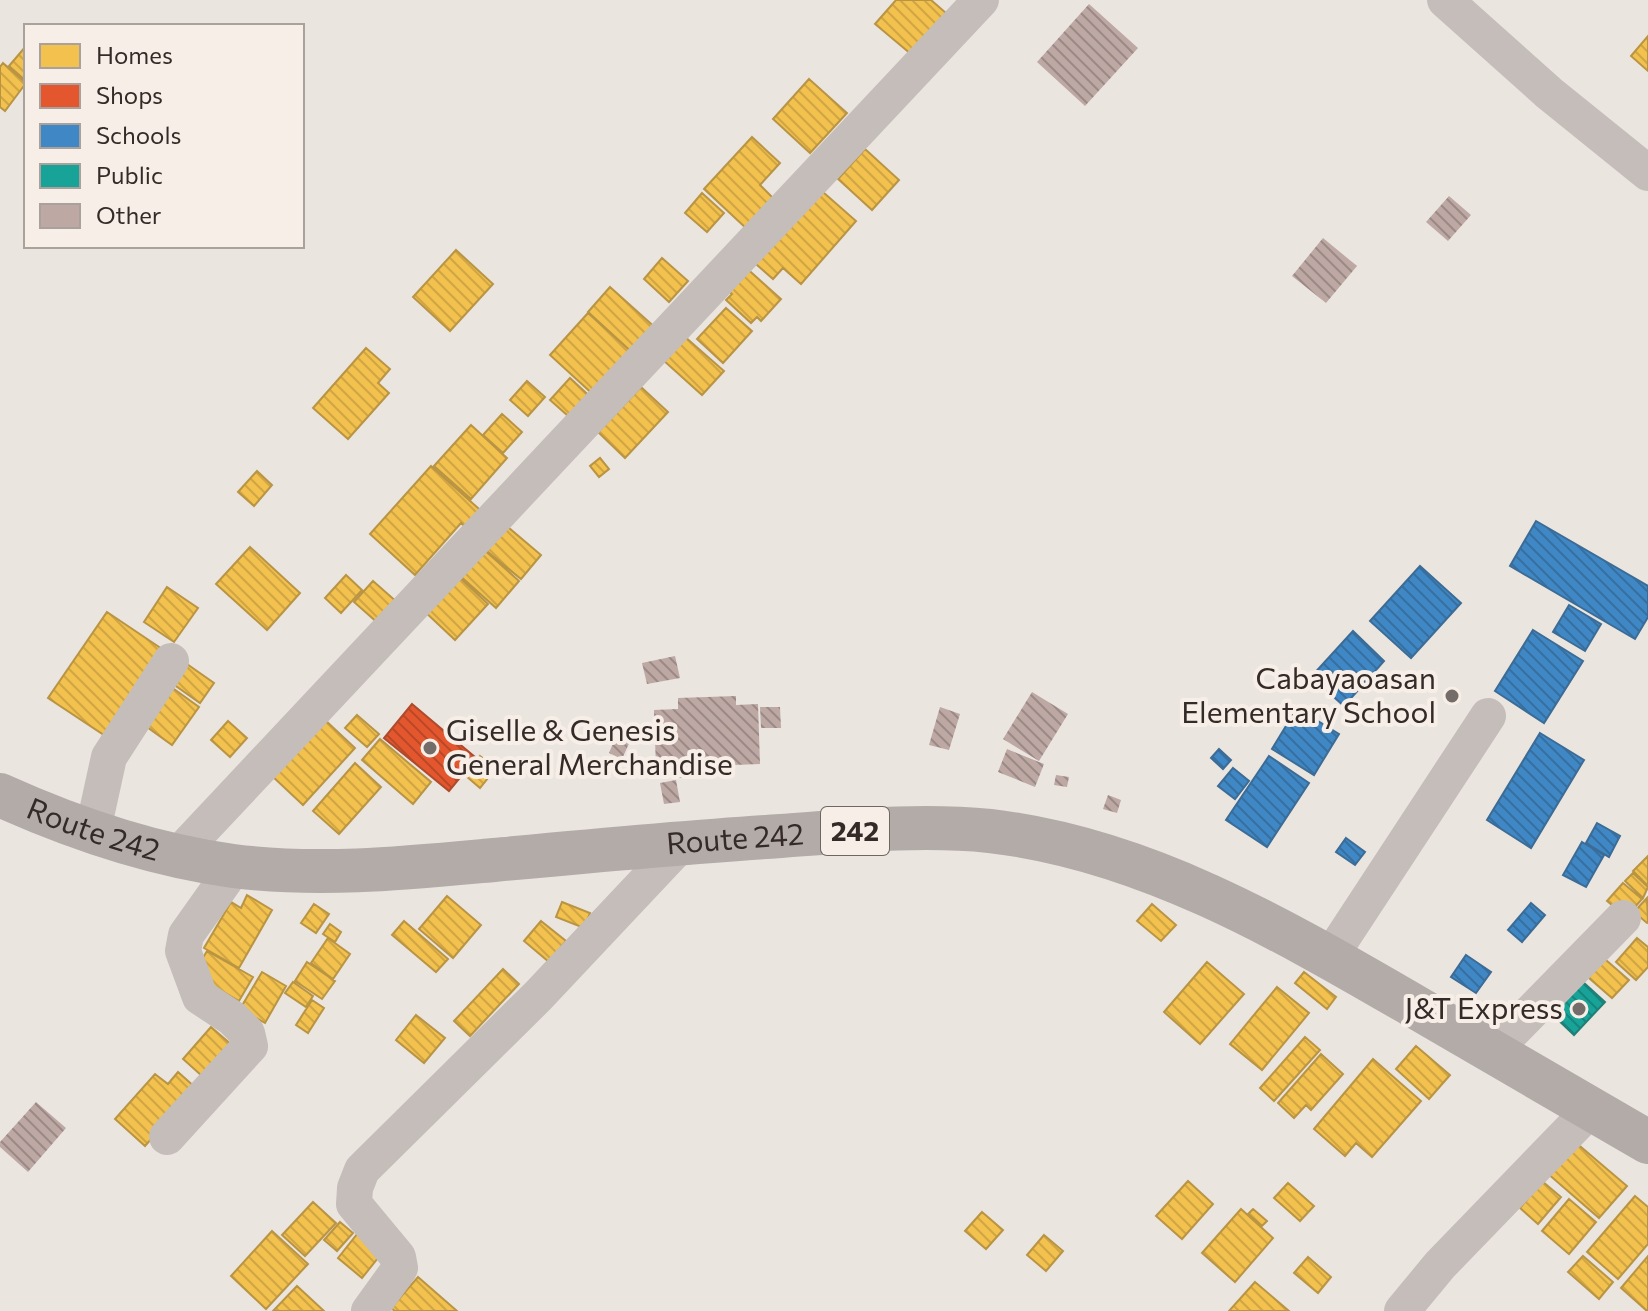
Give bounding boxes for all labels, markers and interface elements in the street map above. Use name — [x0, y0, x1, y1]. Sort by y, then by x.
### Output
legend — [24, 24, 304, 248]
text: Homes — [96, 40, 173, 69]
text: Shops — [96, 80, 163, 109]
text: Schools — [96, 120, 181, 149]
text: Public — [96, 160, 163, 189]
text: Other — [96, 200, 162, 229]
place label: Cabayaoasan Elementary School — [1181, 658, 1436, 729]
marker: Cabayaoasan Elementary School — [1443, 687, 1461, 705]
place label: Giselle & Genesis General Merchandise — [446, 710, 733, 781]
marker: Giselle & Genesis General Merchandise — [421, 739, 439, 757]
street label: Route 242 — [22, 788, 164, 867]
road number: 242 — [821, 807, 889, 855]
street label: Route 242 — [665, 813, 805, 860]
place label: J&T Express — [1404, 988, 1563, 1025]
marker: J&T Express — [1570, 1000, 1588, 1018]

